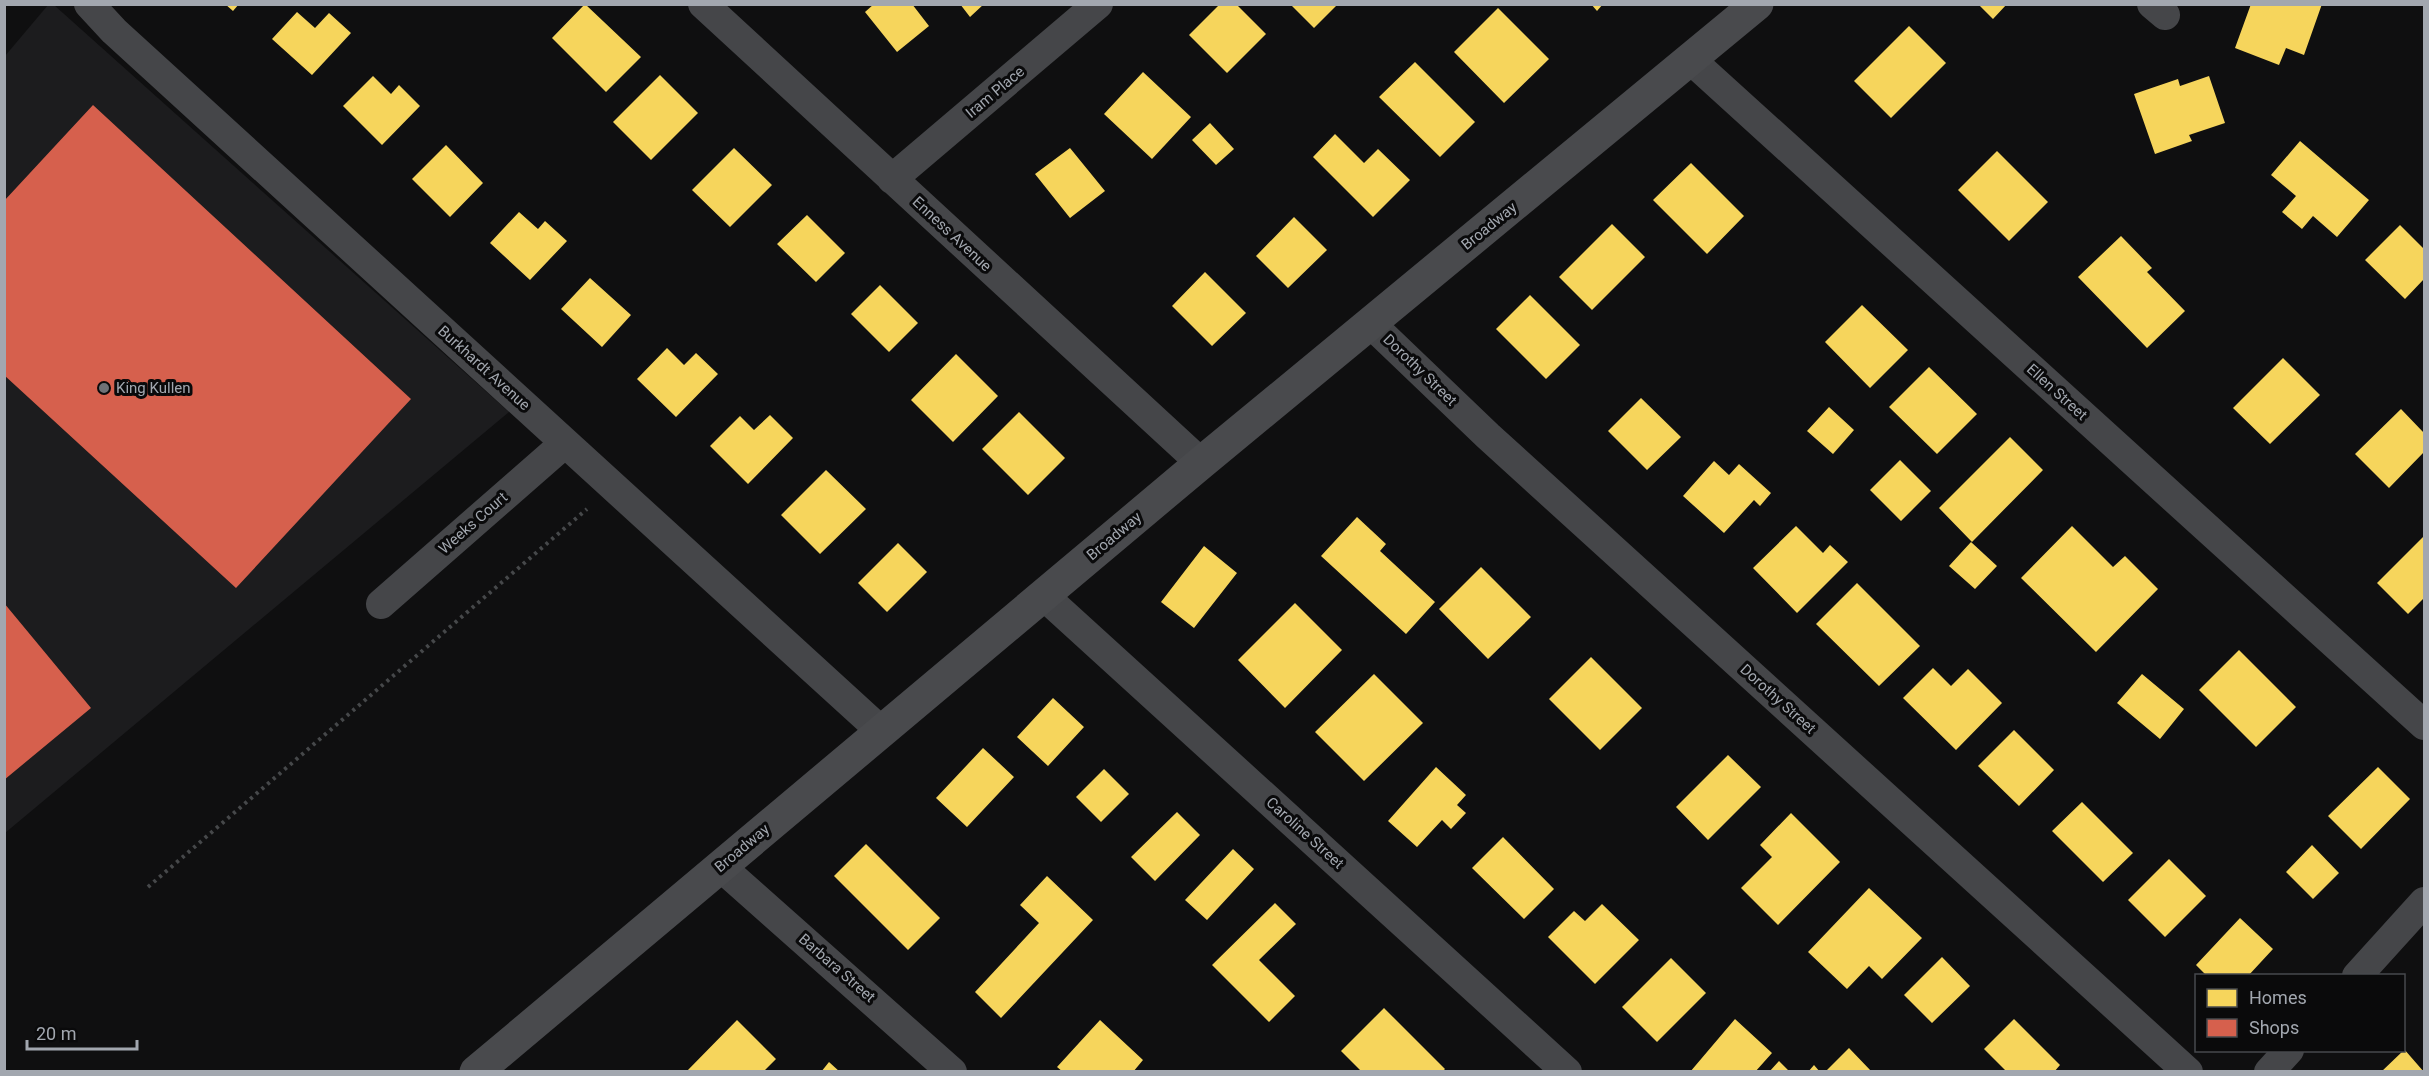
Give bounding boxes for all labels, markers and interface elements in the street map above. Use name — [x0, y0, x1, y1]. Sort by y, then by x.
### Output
street label: Iram Place — [962, 62, 1028, 122]
street label: Enness Avenue — [909, 193, 995, 275]
street label: Broadway — [1458, 198, 1520, 254]
street label: Burkhardt Avenue — [434, 322, 534, 414]
street label: Dorothy Street — [1379, 330, 1461, 410]
street label: Ellen Street — [2023, 360, 2091, 424]
place label: King Kullen — [116, 379, 191, 397]
marker: King Kullen — [97, 381, 111, 395]
street label: Weeks Court — [435, 488, 511, 558]
street label: Broadway — [1083, 508, 1145, 564]
street label: Dorothy Street — [1737, 660, 1820, 738]
street label: Caroline Street — [1262, 793, 1348, 873]
street label: Broadway — [711, 820, 773, 876]
street label: Barbara Street — [795, 930, 879, 1006]
legend — [2195, 974, 2405, 1052]
text: Homes — [2249, 987, 2307, 1008]
scale bar — [27, 1013, 136, 1051]
text: Shops — [2249, 1017, 2299, 1038]
text: 20 m — [36, 1023, 76, 1044]

